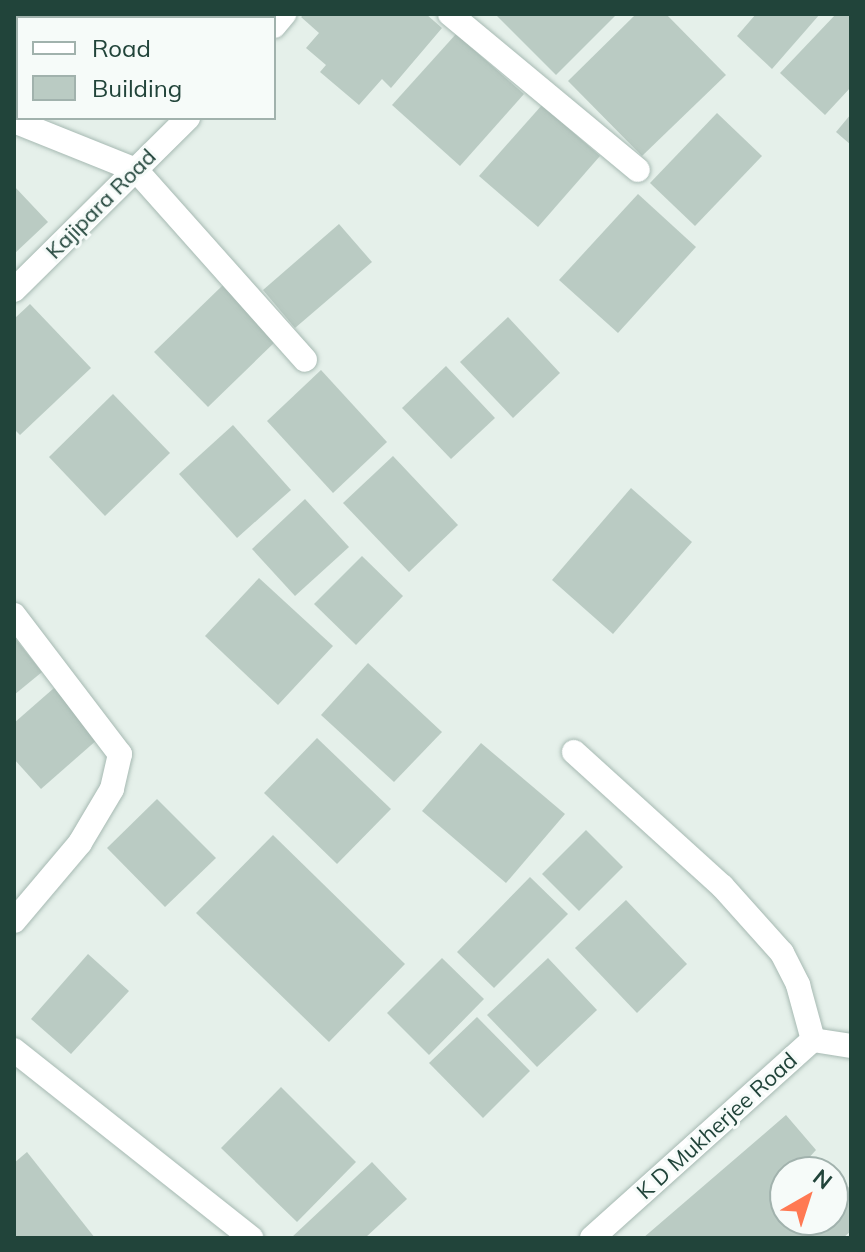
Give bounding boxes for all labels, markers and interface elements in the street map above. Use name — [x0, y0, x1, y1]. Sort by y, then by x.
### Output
legend — [16, 16, 276, 120]
text: Road — [92, 33, 151, 63]
text: Building — [92, 73, 182, 103]
street label: Kajipara Road — [40, 143, 162, 265]
street label: K D Mukherjee Road — [631, 1047, 803, 1205]
north arrow — [769, 1156, 849, 1236]
text: N — [808, 1163, 838, 1195]

